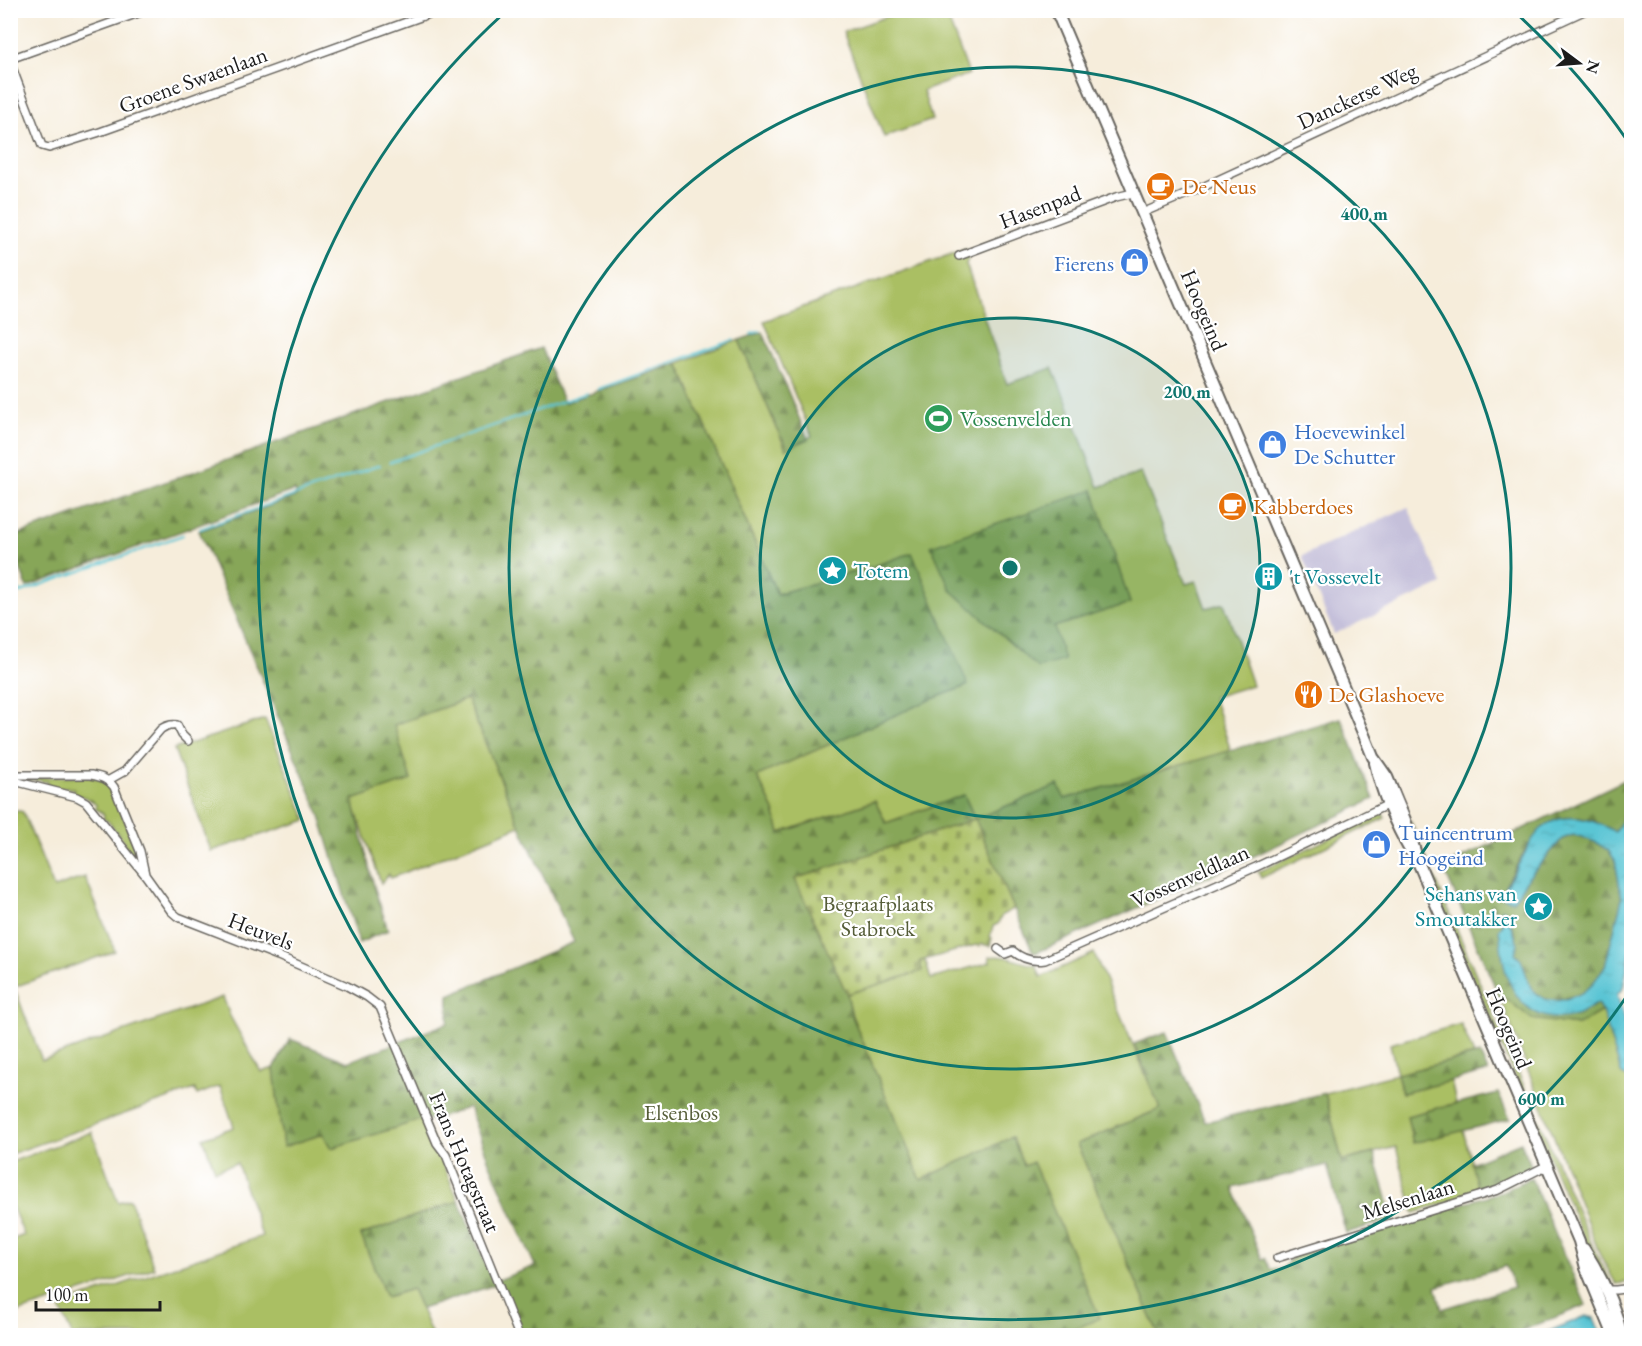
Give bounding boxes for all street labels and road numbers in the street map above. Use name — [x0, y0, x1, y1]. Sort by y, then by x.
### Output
street label: Groene Swaenlaan — [115, 40, 272, 120]
street label: Danckerse Weg — [1293, 56, 1422, 136]
street label: Hasenpad — [995, 178, 1086, 236]
street label: Hoogeind — [1174, 265, 1234, 356]
street label: Vossenveldlaan — [1127, 837, 1254, 915]
street label: Heuvels — [224, 905, 298, 957]
street label: Hoogeind — [1479, 983, 1539, 1074]
street label: Frans Hotagstraat — [422, 1087, 508, 1237]
street label: Melsenlaan — [1358, 1171, 1458, 1227]

